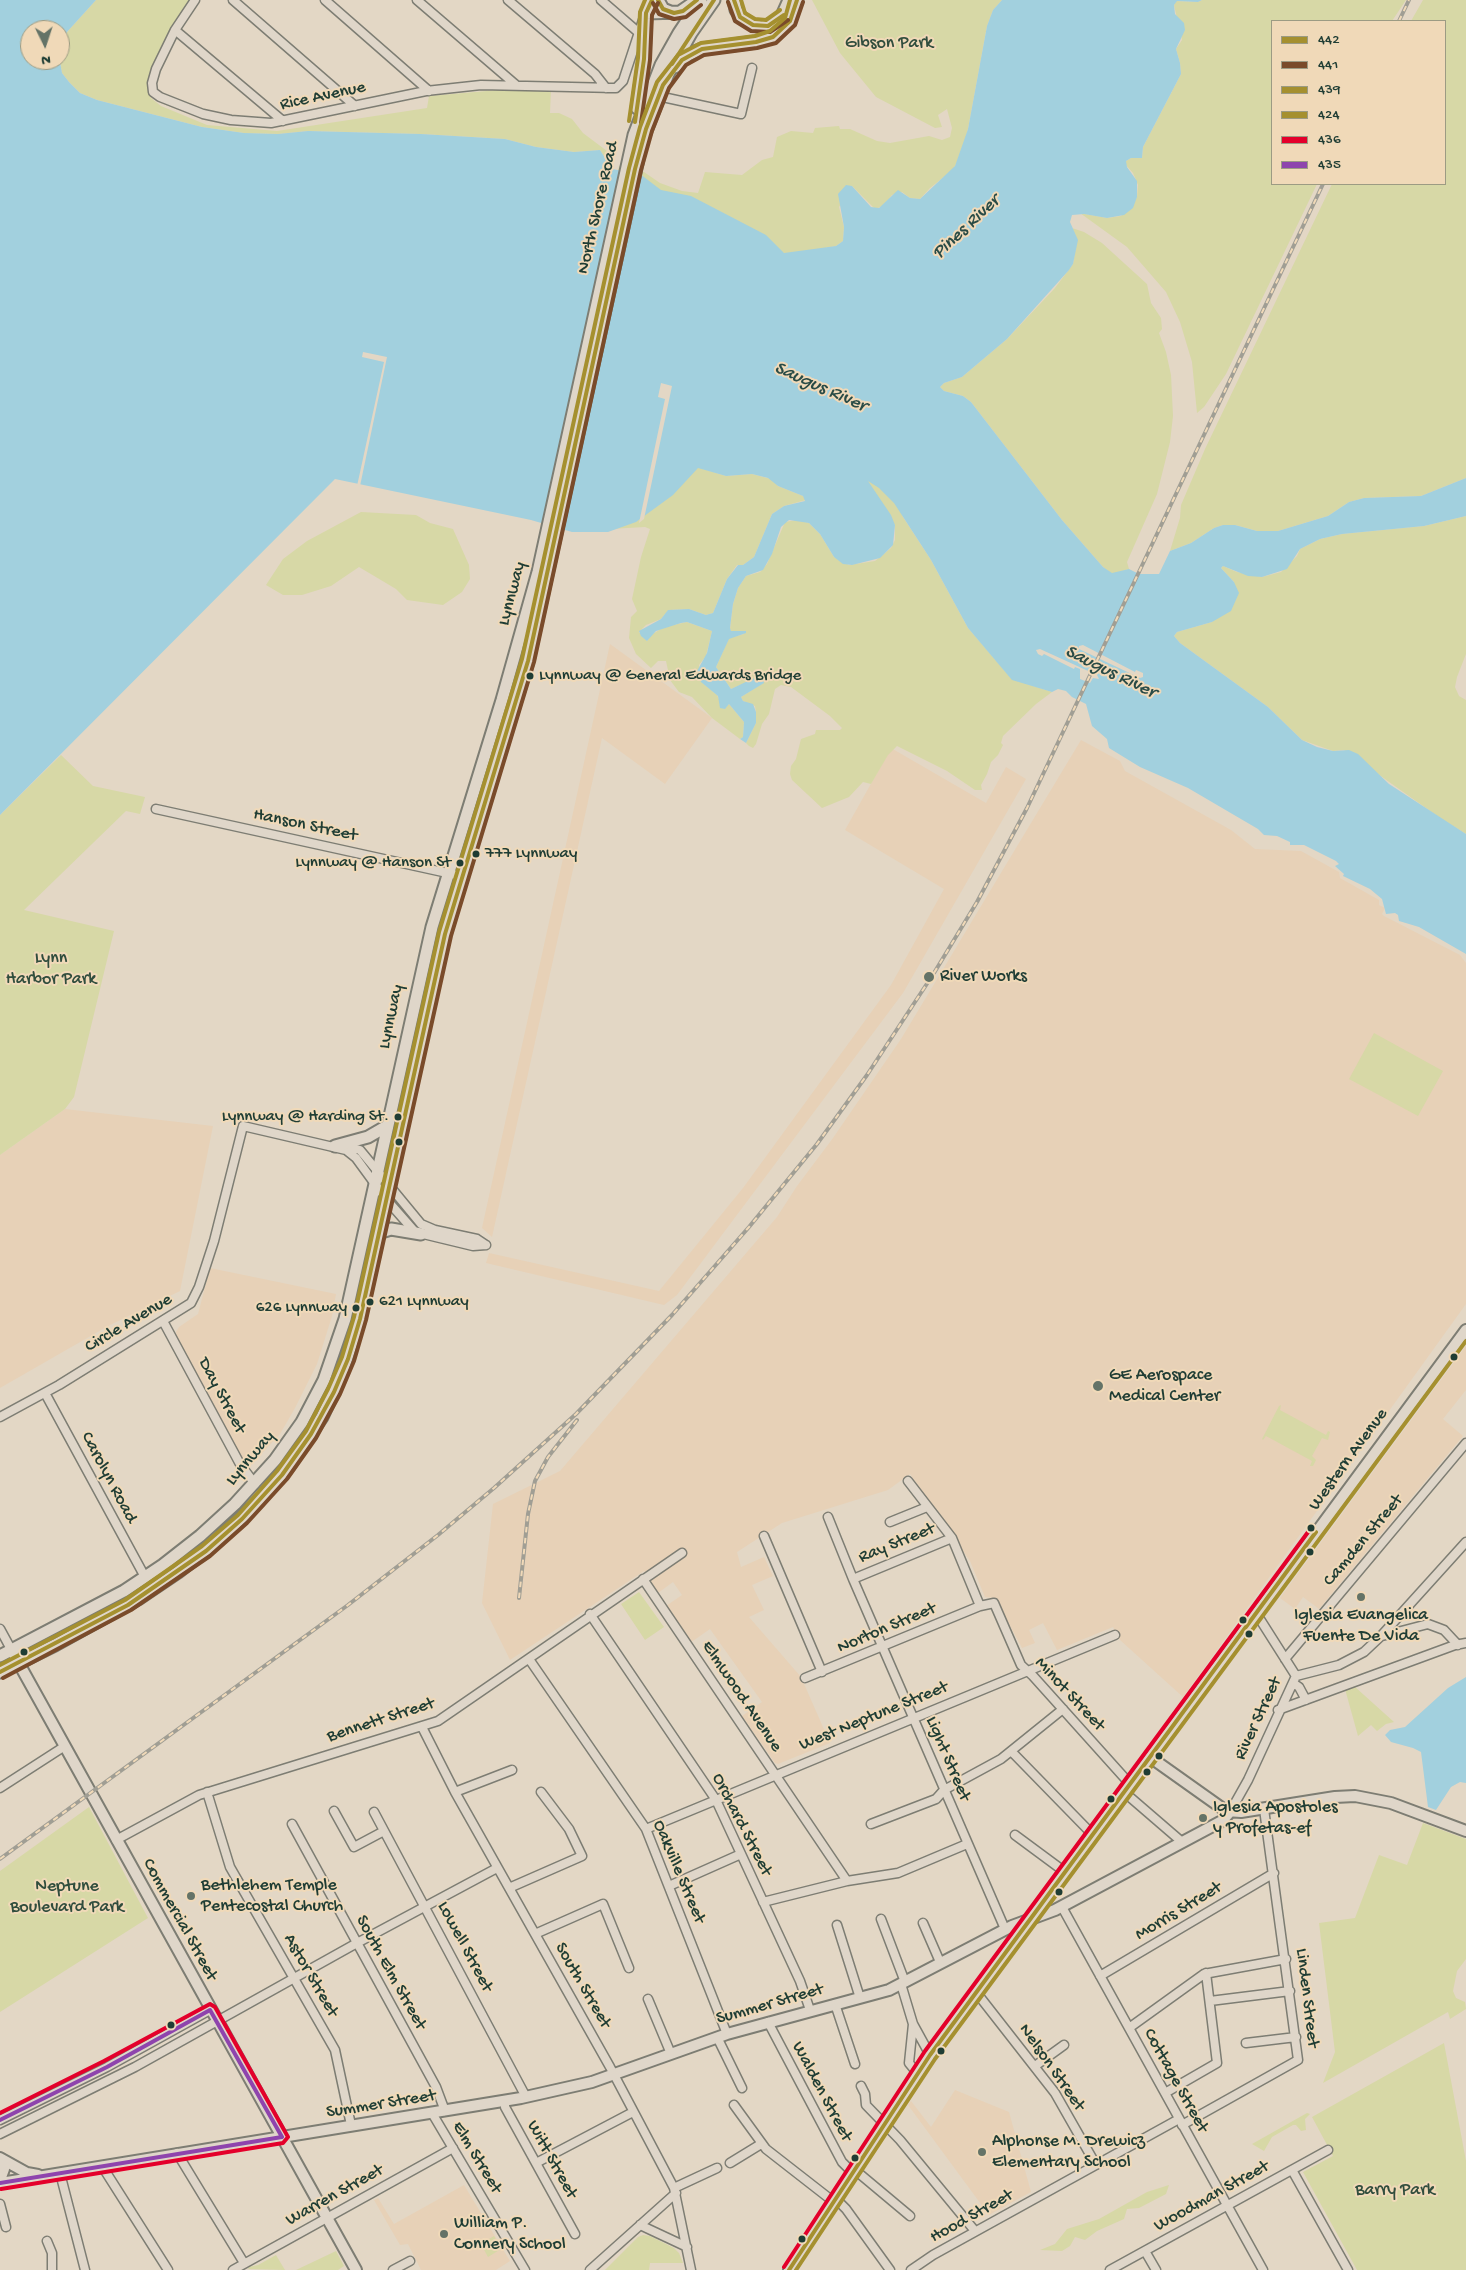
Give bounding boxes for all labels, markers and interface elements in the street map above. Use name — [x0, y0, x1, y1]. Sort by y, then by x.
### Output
north arrow — [20, 20, 70, 70]
legend — [1271, 20, 1446, 185]
text: 442 — [1318, 31, 1340, 49]
park label: Gibson Park — [845, 33, 933, 55]
text: N — [41, 51, 51, 68]
text: 441 — [1318, 56, 1338, 74]
street label: Rice Avenue — [278, 77, 368, 117]
text: 439 — [1318, 81, 1340, 99]
text: 424 — [1318, 106, 1340, 124]
text: 436 — [1318, 131, 1341, 149]
street label: North Shore Road — [573, 140, 625, 276]
text: 435 — [1318, 156, 1341, 174]
water label: Pines River — [929, 191, 1005, 265]
water label: Saugus River — [770, 358, 870, 418]
street label: Lynnway — [494, 560, 532, 628]
water label: Saugus River — [1061, 641, 1159, 705]
place label: Lynnway @ General Edwards Bridge — [539, 666, 801, 686]
marker: Lynnway @ General Edwards Bridge — [525, 671, 535, 681]
street label: Hanson Street — [251, 804, 359, 848]
place label: 777 Lynnway — [485, 844, 577, 864]
marker: 777 Lynnway — [471, 849, 481, 859]
place label: Lynnway @ Hanson St — [295, 853, 451, 873]
marker: Lynnway @ Hanson St — [455, 858, 465, 868]
park label: Lynn Harbor Park — [6, 948, 96, 991]
place label: River Works — [940, 966, 1027, 988]
marker: River Works — [922, 970, 936, 984]
street label: Lynnway — [375, 983, 409, 1051]
place label: Lynnway @ Harding St. — [222, 1107, 389, 1127]
marker: Lynnway @ Harding St. — [393, 1112, 403, 1122]
unlabelled marker — [394, 1137, 404, 1147]
street label: Circle Avenue — [82, 1290, 176, 1358]
place label: 621 Lynnway — [379, 1292, 469, 1312]
marker: 621 Lynnway — [365, 1297, 375, 1307]
place label: 626 Lynnway — [256, 1298, 347, 1318]
marker: 626 Lynnway — [351, 1303, 361, 1313]
unlabelled marker — [1449, 1352, 1459, 1362]
street label: Day Street — [192, 1354, 250, 1438]
place label: GE Aerospace Medical Center — [1109, 1365, 1220, 1408]
marker: GE Aerospace Medical Center — [1091, 1379, 1105, 1393]
street label: Western Avenue — [1305, 1405, 1393, 1515]
street label: Lynnway — [222, 1427, 280, 1491]
street label: Carolyn Road — [75, 1429, 141, 1527]
street label: Camden Street — [1319, 1491, 1409, 1591]
street label: Ray Street — [856, 1519, 938, 1569]
unlabelled marker — [1306, 1523, 1316, 1533]
unlabelled marker — [1305, 1547, 1315, 1557]
marker: Iglesia Evangelica Fuente De Vida — [1355, 1591, 1367, 1603]
street label: Norton Street — [834, 1599, 940, 1659]
place label: Iglesia Evangelica Fuente De Vida — [1294, 1605, 1428, 1648]
unlabelled marker — [1238, 1615, 1248, 1625]
unlabelled marker — [1244, 1629, 1254, 1639]
street label: Elmwood Avenue — [696, 1637, 786, 1757]
unlabelled marker — [19, 1647, 29, 1657]
street label: Minot Street — [1029, 1653, 1109, 1737]
street label: River Street — [1230, 1674, 1288, 1764]
street label: West Neptune Street — [796, 1677, 952, 1757]
street label: Bennett Street — [324, 1693, 438, 1749]
street label: Light Street — [919, 1713, 975, 1805]
unlabelled marker — [1154, 1751, 1164, 1761]
unlabelled marker — [1142, 1767, 1152, 1777]
street label: Orchard Street — [706, 1770, 776, 1880]
unlabelled marker — [1106, 1794, 1116, 1804]
place label: Iglesia Apostoles y Profetas-ef — [1213, 1797, 1338, 1840]
marker: Iglesia Apostoles y Profetas-ef — [1197, 1812, 1209, 1824]
street label: Oakville Street — [647, 1817, 709, 1927]
street label: Commercial Street — [136, 1855, 222, 1985]
place label: Bethlehem Temple Pentecostal Church — [201, 1875, 343, 1918]
park label: Neptune Boulevard Park — [10, 1876, 124, 1918]
street label: Morris Street — [1132, 1878, 1226, 1946]
unlabelled marker — [1054, 1887, 1064, 1897]
marker: Bethlehem Temple Pentecostal Church — [185, 1890, 197, 1902]
street label: Lowell Street — [431, 1898, 497, 1996]
street label: South Elm Street — [350, 1912, 430, 2034]
street label: Astor Street — [278, 1931, 342, 2021]
street label: South Street — [549, 1939, 615, 2033]
street label: Linden Street — [1289, 1947, 1323, 2049]
street label: Summer Street — [714, 1979, 826, 2031]
unlabelled marker — [166, 2020, 176, 2030]
street label: Nelson Street — [1013, 2020, 1089, 2116]
street label: Cottage Street — [1138, 2025, 1212, 2137]
street label: Walden Street — [786, 2038, 856, 2146]
unlabelled marker — [936, 2046, 946, 2056]
street label: Summer Street — [325, 2086, 437, 2124]
street label: Witt Street — [521, 2117, 581, 2203]
street label: Elm Street — [446, 2118, 506, 2198]
place label: Alphonse M. Drewicz Elementary School — [992, 2131, 1145, 2174]
marker: Alphonse M. Drewicz Elementary School — [976, 2146, 988, 2158]
unlabelled marker — [850, 2153, 860, 2163]
street label: Woodman Street — [1151, 2156, 1273, 2238]
street label: Warren Street — [282, 2160, 388, 2232]
park label: Barry Park — [1355, 2180, 1435, 2202]
street label: Hood Street — [927, 2185, 1017, 2249]
place label: William P. Connery School — [454, 2213, 566, 2256]
marker: William P. Connery School — [438, 2228, 450, 2240]
unlabelled marker — [797, 2234, 807, 2244]

